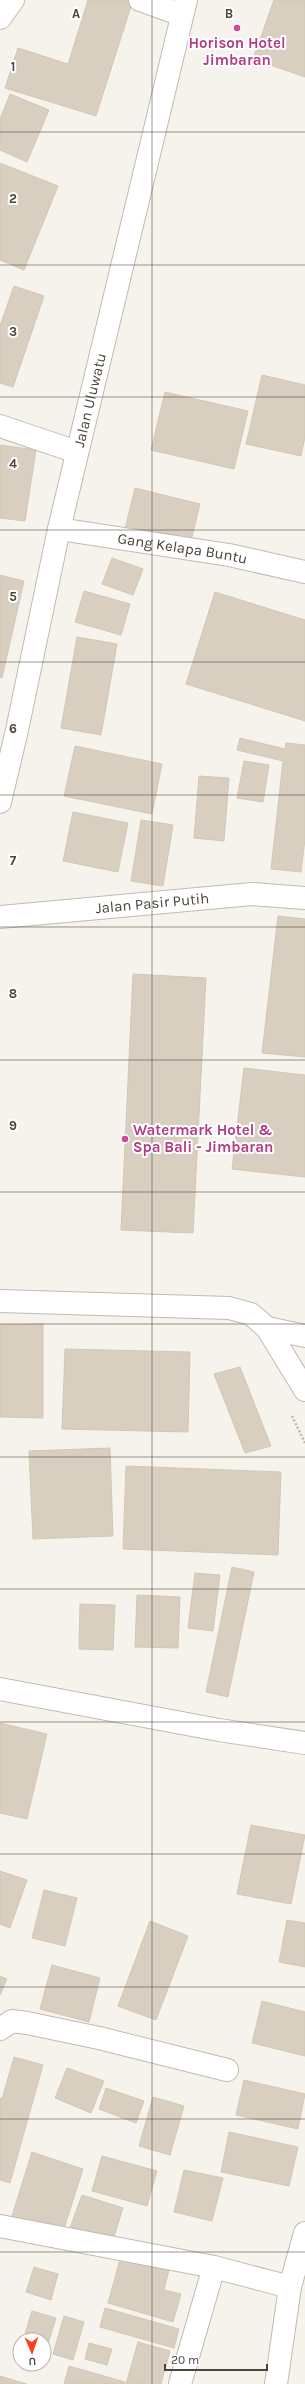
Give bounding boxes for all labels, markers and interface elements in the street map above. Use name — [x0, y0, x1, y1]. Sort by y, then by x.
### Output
text: A — [72, 6, 80, 21]
text: B — [225, 6, 233, 21]
marker: Horison Hotel Jimbaran — [232, 23, 242, 33]
place label: Horison Hotel Jimbaran — [189, 34, 285, 69]
text: 1 — [11, 59, 15, 74]
text: 2 — [9, 191, 17, 206]
text: 3 — [9, 324, 17, 339]
street label: Jalan Uluwatu — [70, 351, 110, 449]
text: 4 — [9, 456, 17, 471]
street label: Gang Kelapa Buntu — [116, 529, 249, 568]
text: 5 — [9, 589, 17, 604]
text: 6 — [9, 721, 17, 736]
text: 7 — [10, 853, 17, 868]
street label: Jalan Pasir Putih — [95, 889, 210, 917]
text: 8 — [9, 986, 17, 1001]
text: 9 — [9, 1118, 17, 1133]
place label: Watermark Hotel & Spa Bali - Jimbaran — [133, 1121, 273, 1156]
marker: Watermark Hotel & Spa Bali - Jimbaran — [120, 1134, 130, 1144]
north arrow — [12, 2332, 52, 2372]
scale bar — [165, 2346, 267, 2372]
text: 20 m — [171, 2353, 199, 2367]
text: U — [28, 2355, 36, 2368]

